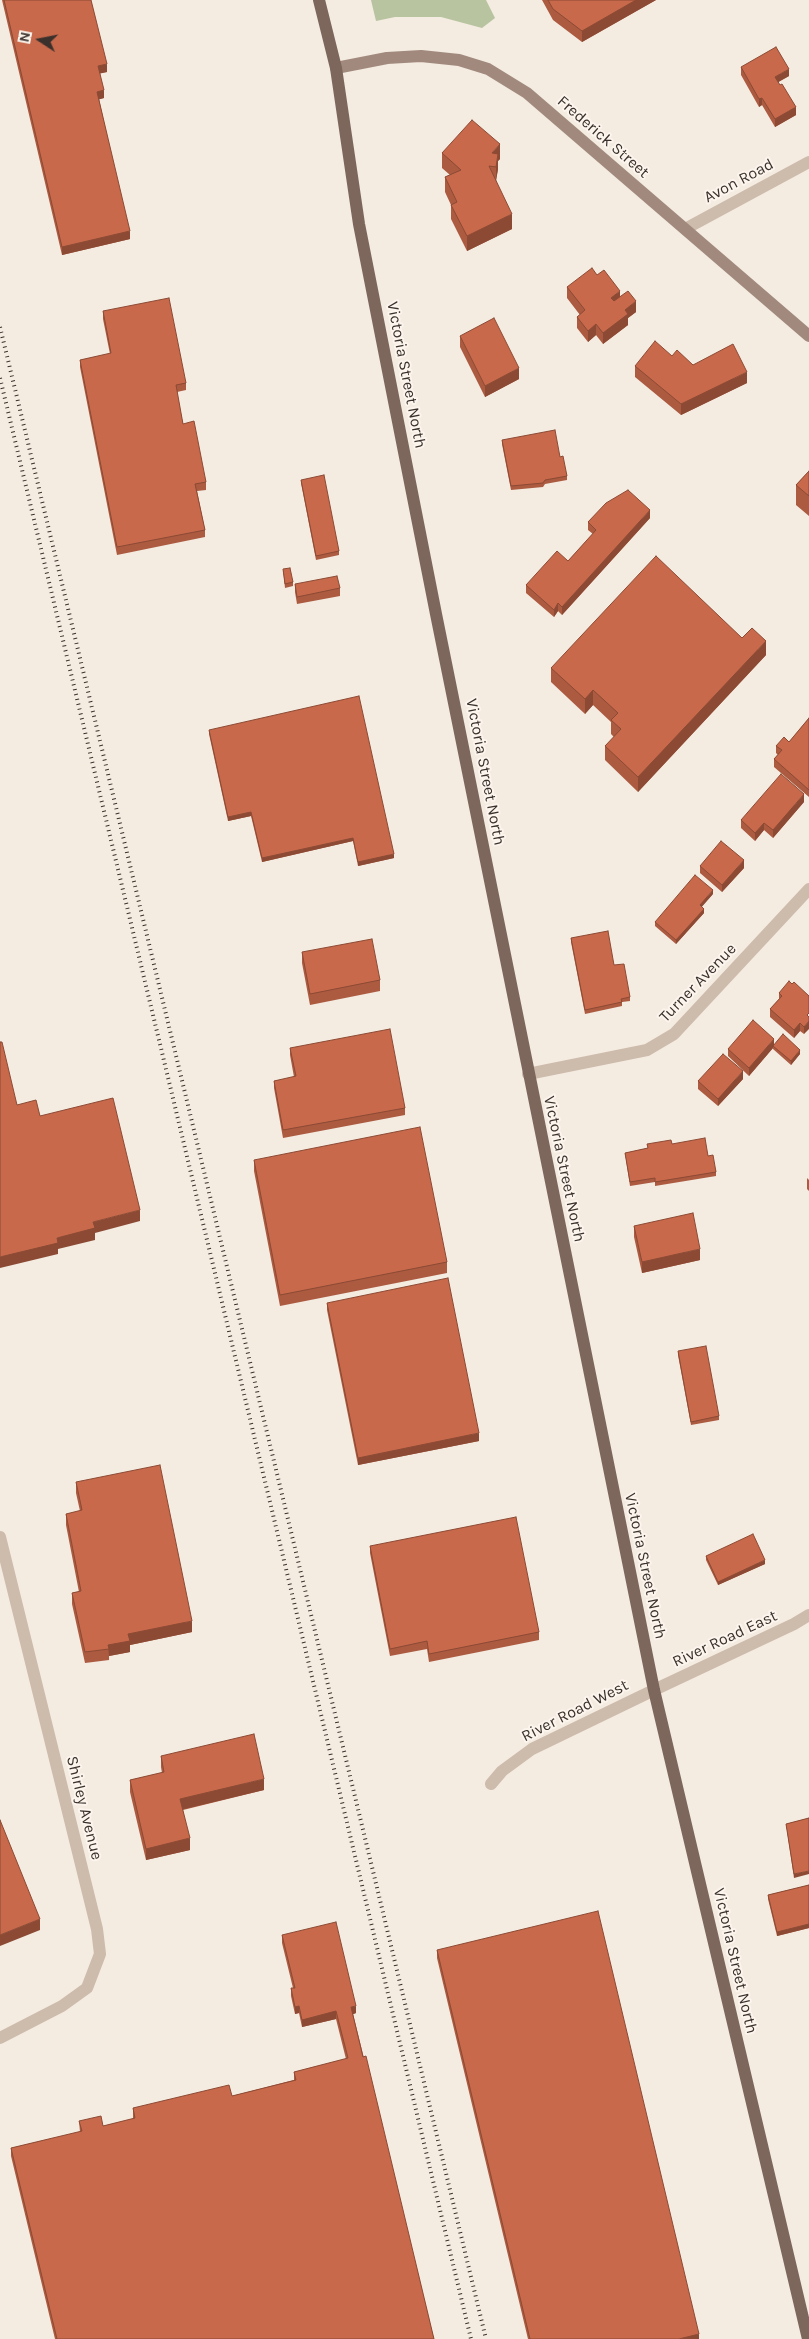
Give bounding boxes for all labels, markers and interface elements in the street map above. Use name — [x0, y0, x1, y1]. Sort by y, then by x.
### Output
north arrow — [15, 15, 65, 65]
text: N — [15, 30, 34, 44]
street label: Frederick Street — [553, 92, 653, 182]
street label: Avon Road — [701, 155, 777, 207]
street label: Victoria Street North — [382, 300, 430, 450]
street label: Victoria Street North — [461, 697, 509, 847]
street label: Turner Avenue — [655, 939, 741, 1027]
street label: Victoria Street North — [539, 1094, 589, 1244]
street label: Victoria Street North — [620, 1491, 670, 1641]
street label: River Road East — [670, 1606, 780, 1672]
street label: River Road West — [518, 1676, 632, 1746]
street label: Shirley Avenue — [62, 1754, 106, 1862]
street label: Victoria Street North — [709, 1886, 761, 2036]

